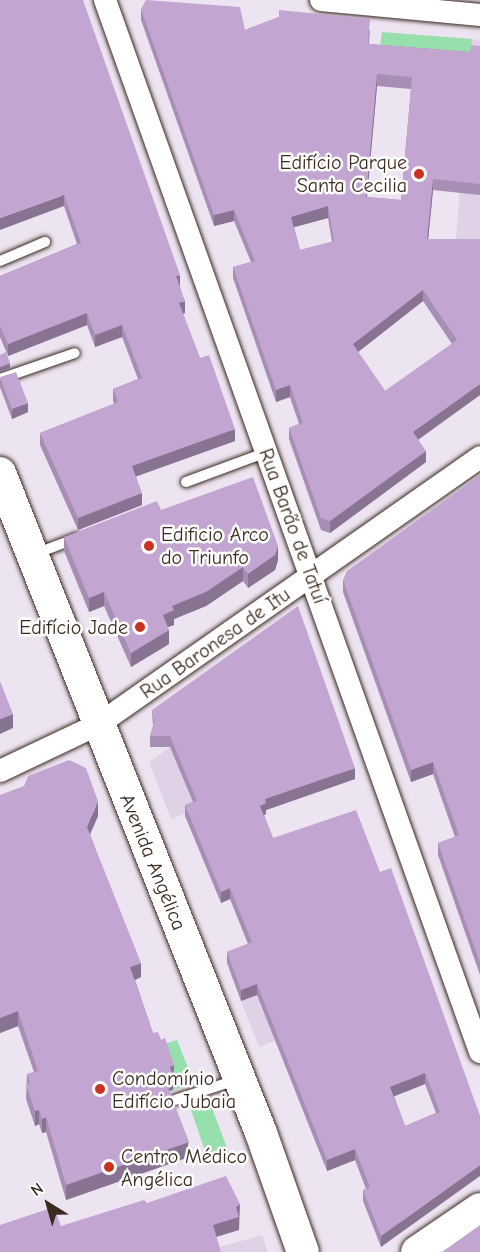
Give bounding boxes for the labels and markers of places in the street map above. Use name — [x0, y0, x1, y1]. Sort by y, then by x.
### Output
place label: Edifício Parque Santa Cecilia — [279, 150, 407, 197]
marker: Edifício Parque Santa Cecilia — [412, 167, 426, 181]
place label: Edificio Arco do Triunfo — [161, 522, 269, 569]
marker: Edificio Arco do Triunfo — [142, 539, 156, 553]
place label: Edifício Jade — [19, 615, 128, 639]
marker: Edifício Jade — [133, 620, 147, 634]
place label: Condomínio Edifício Jubaia — [112, 1066, 236, 1113]
marker: Condomínio Edifício Jubaia — [93, 1082, 107, 1096]
place label: Centro Médico Angélica — [121, 1144, 247, 1191]
marker: Centro Médico Angélica — [102, 1160, 116, 1174]

